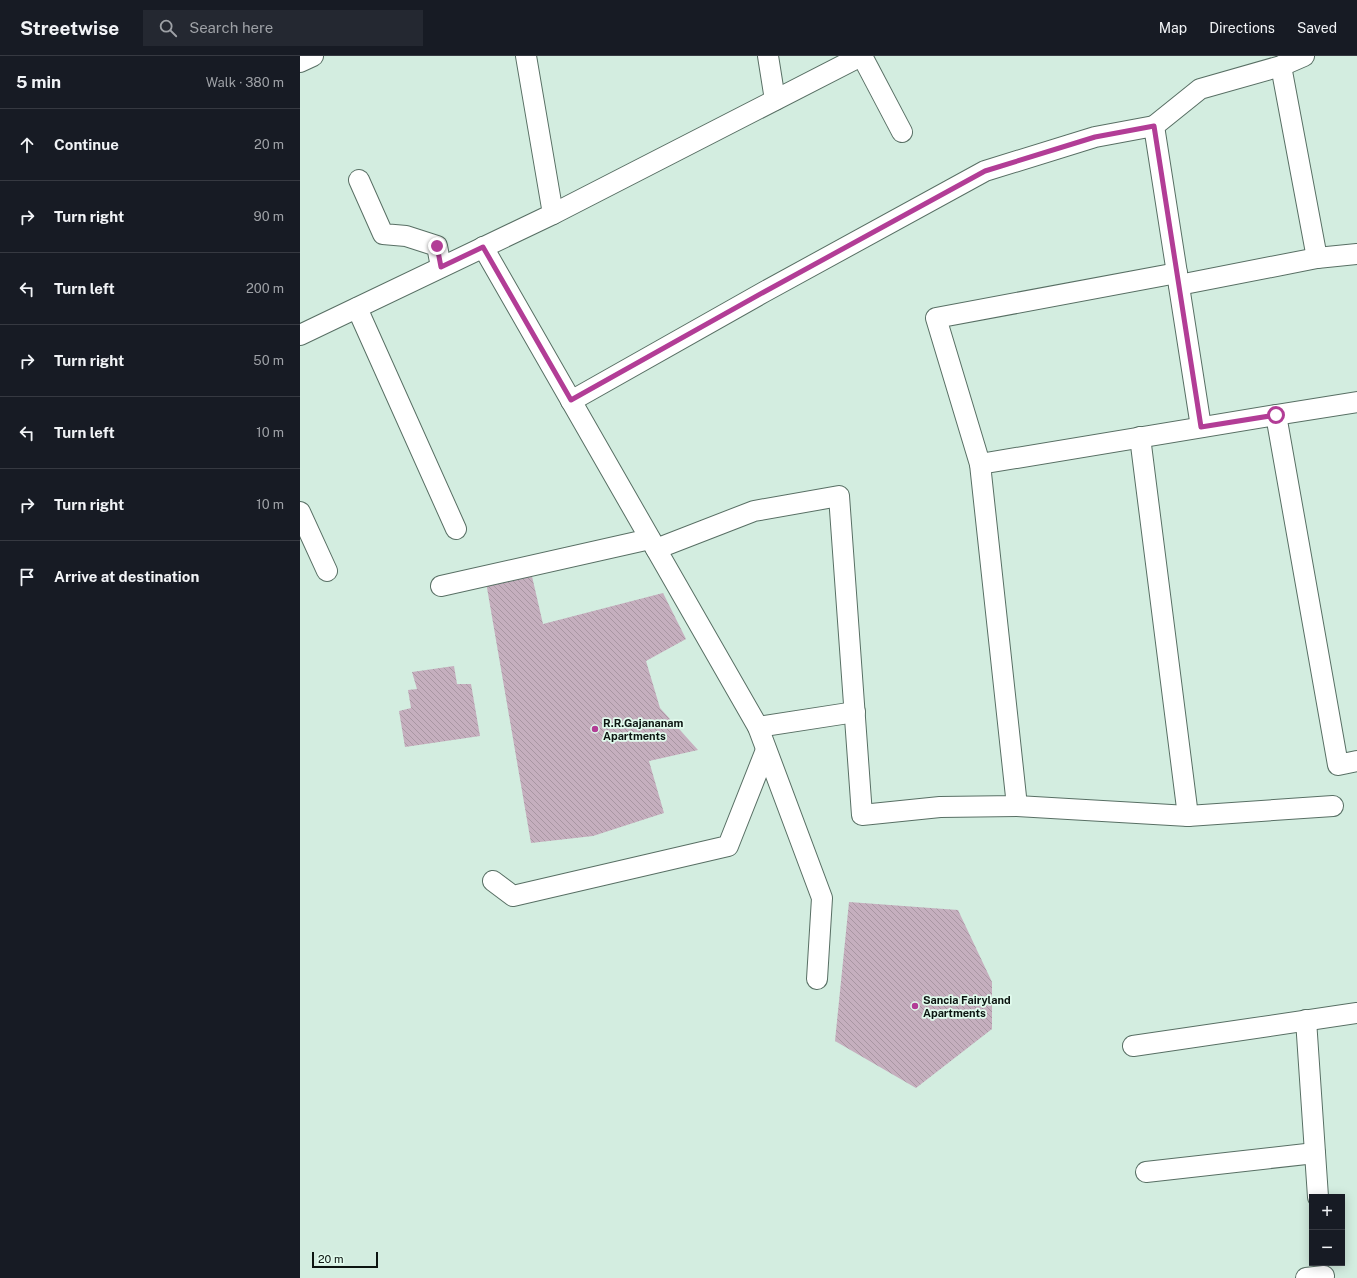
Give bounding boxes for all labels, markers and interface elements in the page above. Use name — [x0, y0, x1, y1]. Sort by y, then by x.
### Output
search box — [143, 10, 423, 46]
text: Streetwise — [20, 17, 119, 39]
icon: search — [157, 17, 179, 39]
text: Search here — [189, 19, 273, 36]
text: Map — [1159, 20, 1187, 36]
text: Directions — [1209, 20, 1275, 36]
text: Saved — [1297, 20, 1337, 36]
text: 5 min — [16, 72, 61, 92]
text: Walk · 380 m — [206, 75, 284, 90]
icon: ahead — [16, 134, 38, 156]
text: Continue — [54, 136, 119, 153]
text: 20 m — [254, 137, 284, 152]
icon: right — [16, 206, 38, 228]
text: Turn right — [54, 208, 124, 225]
text: 90 m — [254, 209, 284, 224]
route end — [428, 237, 446, 255]
icon: left — [16, 278, 38, 300]
text: Turn left — [54, 280, 115, 297]
text: 200 m — [246, 281, 284, 296]
icon: right — [16, 350, 38, 372]
text: Turn right — [54, 352, 124, 369]
text: 50 m — [253, 353, 284, 368]
route start — [1267, 406, 1285, 424]
icon: left — [16, 422, 38, 444]
text: Turn left — [54, 424, 115, 441]
text: 10 m — [256, 425, 284, 440]
icon: right — [16, 494, 38, 516]
text: Turn right — [54, 496, 124, 513]
text: 10 m — [256, 497, 284, 512]
icon: arrive — [16, 566, 38, 588]
text: Arrive at destination — [54, 568, 199, 585]
place label: R.R.Gajananam Apartments — [603, 717, 683, 742]
marker: R.R.Gajananam Apartments — [590, 724, 600, 734]
place label: Sancia Fairyland Apartments — [923, 994, 1011, 1019]
marker: Sancia Fairyland Apartments — [910, 1001, 920, 1011]
map controls — [1309, 1194, 1345, 1266]
button: + — [1309, 1194, 1345, 1230]
button: − — [1309, 1230, 1345, 1266]
scale bar — [312, 1250, 378, 1269]
text: 20 m — [318, 1253, 343, 1265]

